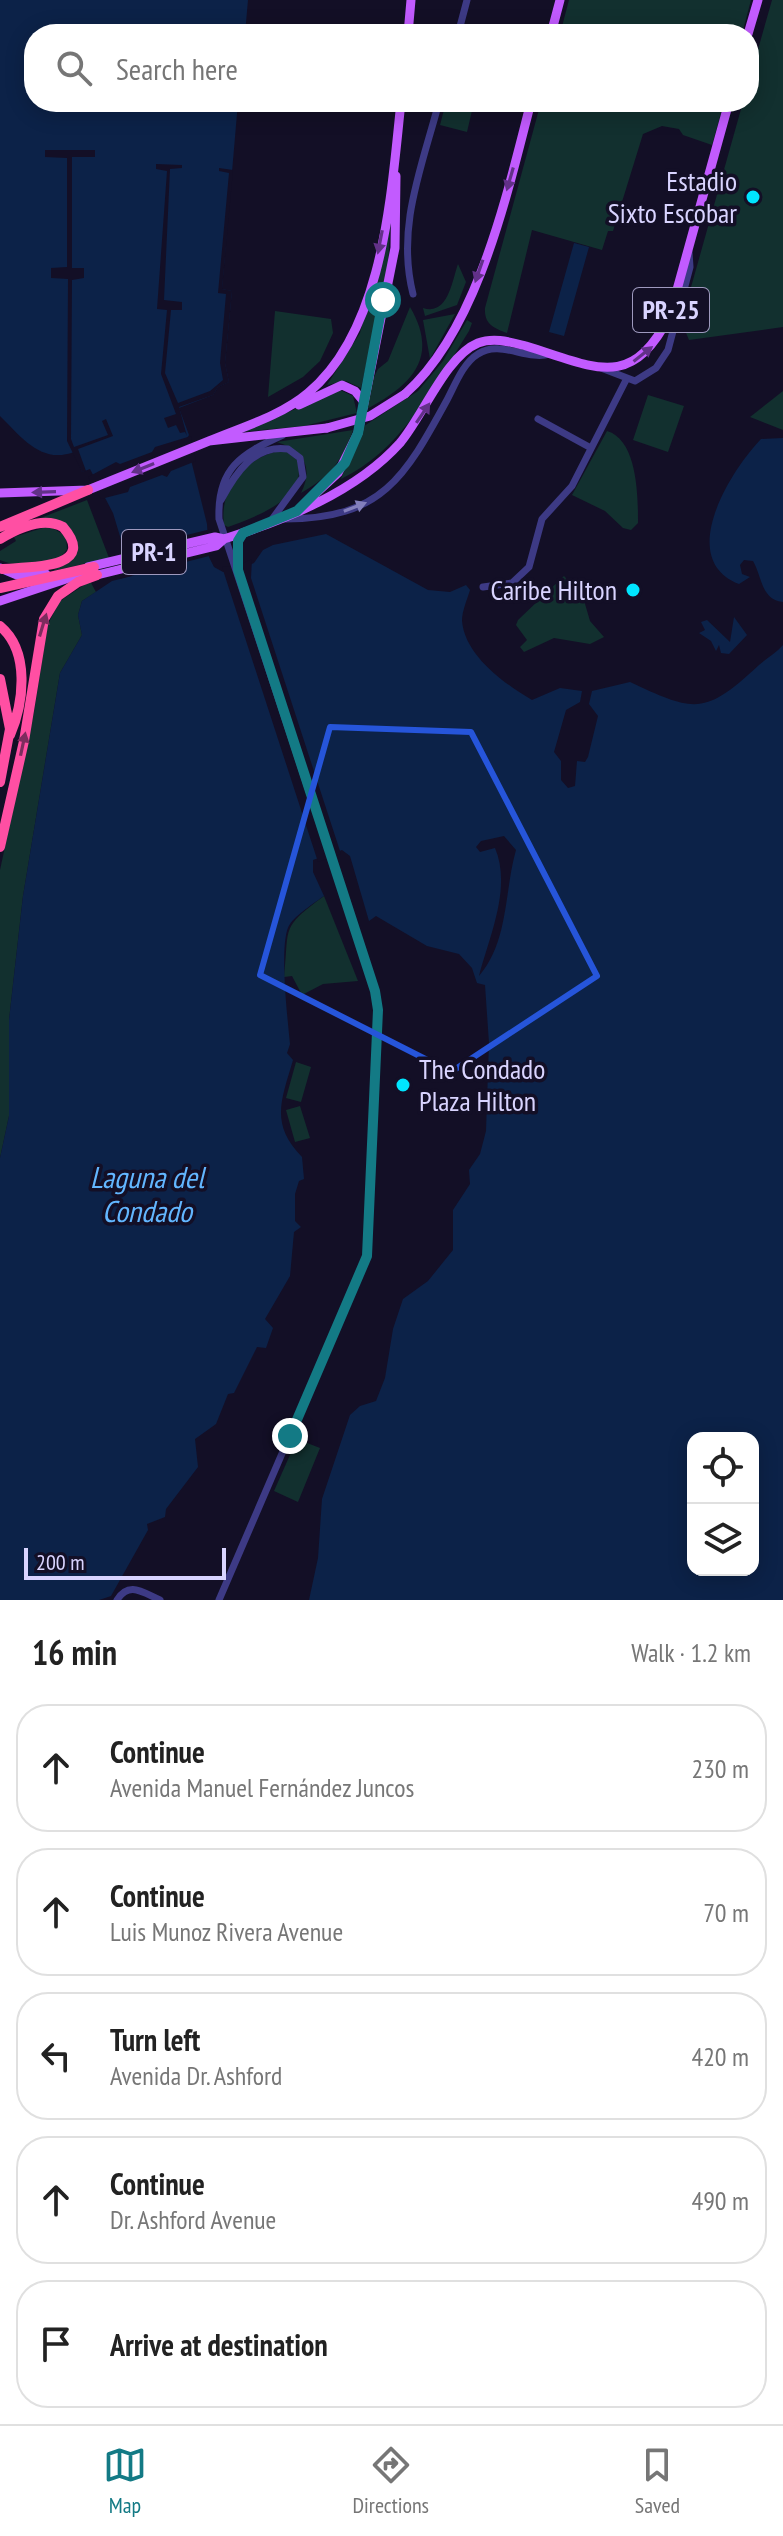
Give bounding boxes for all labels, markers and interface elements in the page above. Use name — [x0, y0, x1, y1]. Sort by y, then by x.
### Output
search box — [24, 24, 759, 112]
icon: search — [52, 46, 96, 90]
text: Search here — [116, 49, 238, 88]
place label: Estadio Sixto Escobar — [608, 162, 737, 231]
one-way arrow — [503, 168, 516, 192]
marker: Estadio Sixto Escobar — [744, 188, 762, 206]
one-way arrow — [373, 229, 386, 254]
one-way arrow — [473, 259, 485, 283]
route start — [365, 282, 401, 318]
road number: PR-25 — [633, 288, 709, 332]
one-way arrow — [633, 346, 653, 362]
one-way arrow — [415, 402, 430, 423]
one-way arrow — [131, 462, 155, 475]
one-way arrow — [31, 485, 56, 498]
one-way arrow — [343, 500, 367, 513]
road number: PR-1 — [122, 530, 186, 574]
place label: Caribe Hilton — [490, 571, 617, 608]
marker: Caribe Hilton — [624, 581, 642, 599]
one-way arrow — [37, 613, 50, 637]
one-way arrow — [17, 731, 30, 756]
place label: The Condado Plaza Hilton — [419, 1050, 545, 1119]
marker: The Condado Plaza Hilton — [394, 1076, 412, 1094]
water label: Laguna del Condado — [90, 1157, 207, 1230]
route end — [272, 1418, 308, 1454]
map controls — [687, 1432, 759, 1576]
button: locate — [687, 1432, 759, 1504]
button: layers — [687, 1504, 759, 1576]
scale bar — [24, 1544, 226, 1580]
text: 200 m — [36, 1548, 85, 1576]
text: 16 min — [32, 1630, 117, 1674]
text: Walk · 1.2 km — [631, 1636, 751, 1669]
text: Continue — [110, 1732, 205, 1771]
icon: ahead — [34, 1746, 78, 1790]
text: 230 m — [691, 1752, 749, 1785]
text: Avenida Manuel Fernández Juncos — [110, 1771, 414, 1804]
text: Continue — [110, 1876, 205, 1915]
icon: ahead — [34, 1890, 78, 1934]
text: 70 m — [703, 1896, 749, 1929]
text: Luis Munoz Rivera Avenue — [110, 1915, 343, 1948]
text: Turn left — [110, 2020, 200, 2059]
icon: left — [34, 2034, 78, 2078]
text: 420 m — [691, 2040, 749, 2073]
text: Avenida Dr. Ashford — [110, 2059, 282, 2092]
text: Continue — [110, 2164, 205, 2203]
icon: ahead — [34, 2178, 78, 2222]
text: 490 m — [691, 2184, 749, 2217]
text: Dr. Ashford Avenue — [110, 2203, 276, 2236]
icon: arrive — [34, 2322, 78, 2366]
text: Arrive at destination — [110, 2325, 328, 2364]
tab: Map — [103, 2443, 147, 2519]
tab: Directions — [353, 2443, 429, 2519]
tab: Saved — [635, 2443, 680, 2519]

